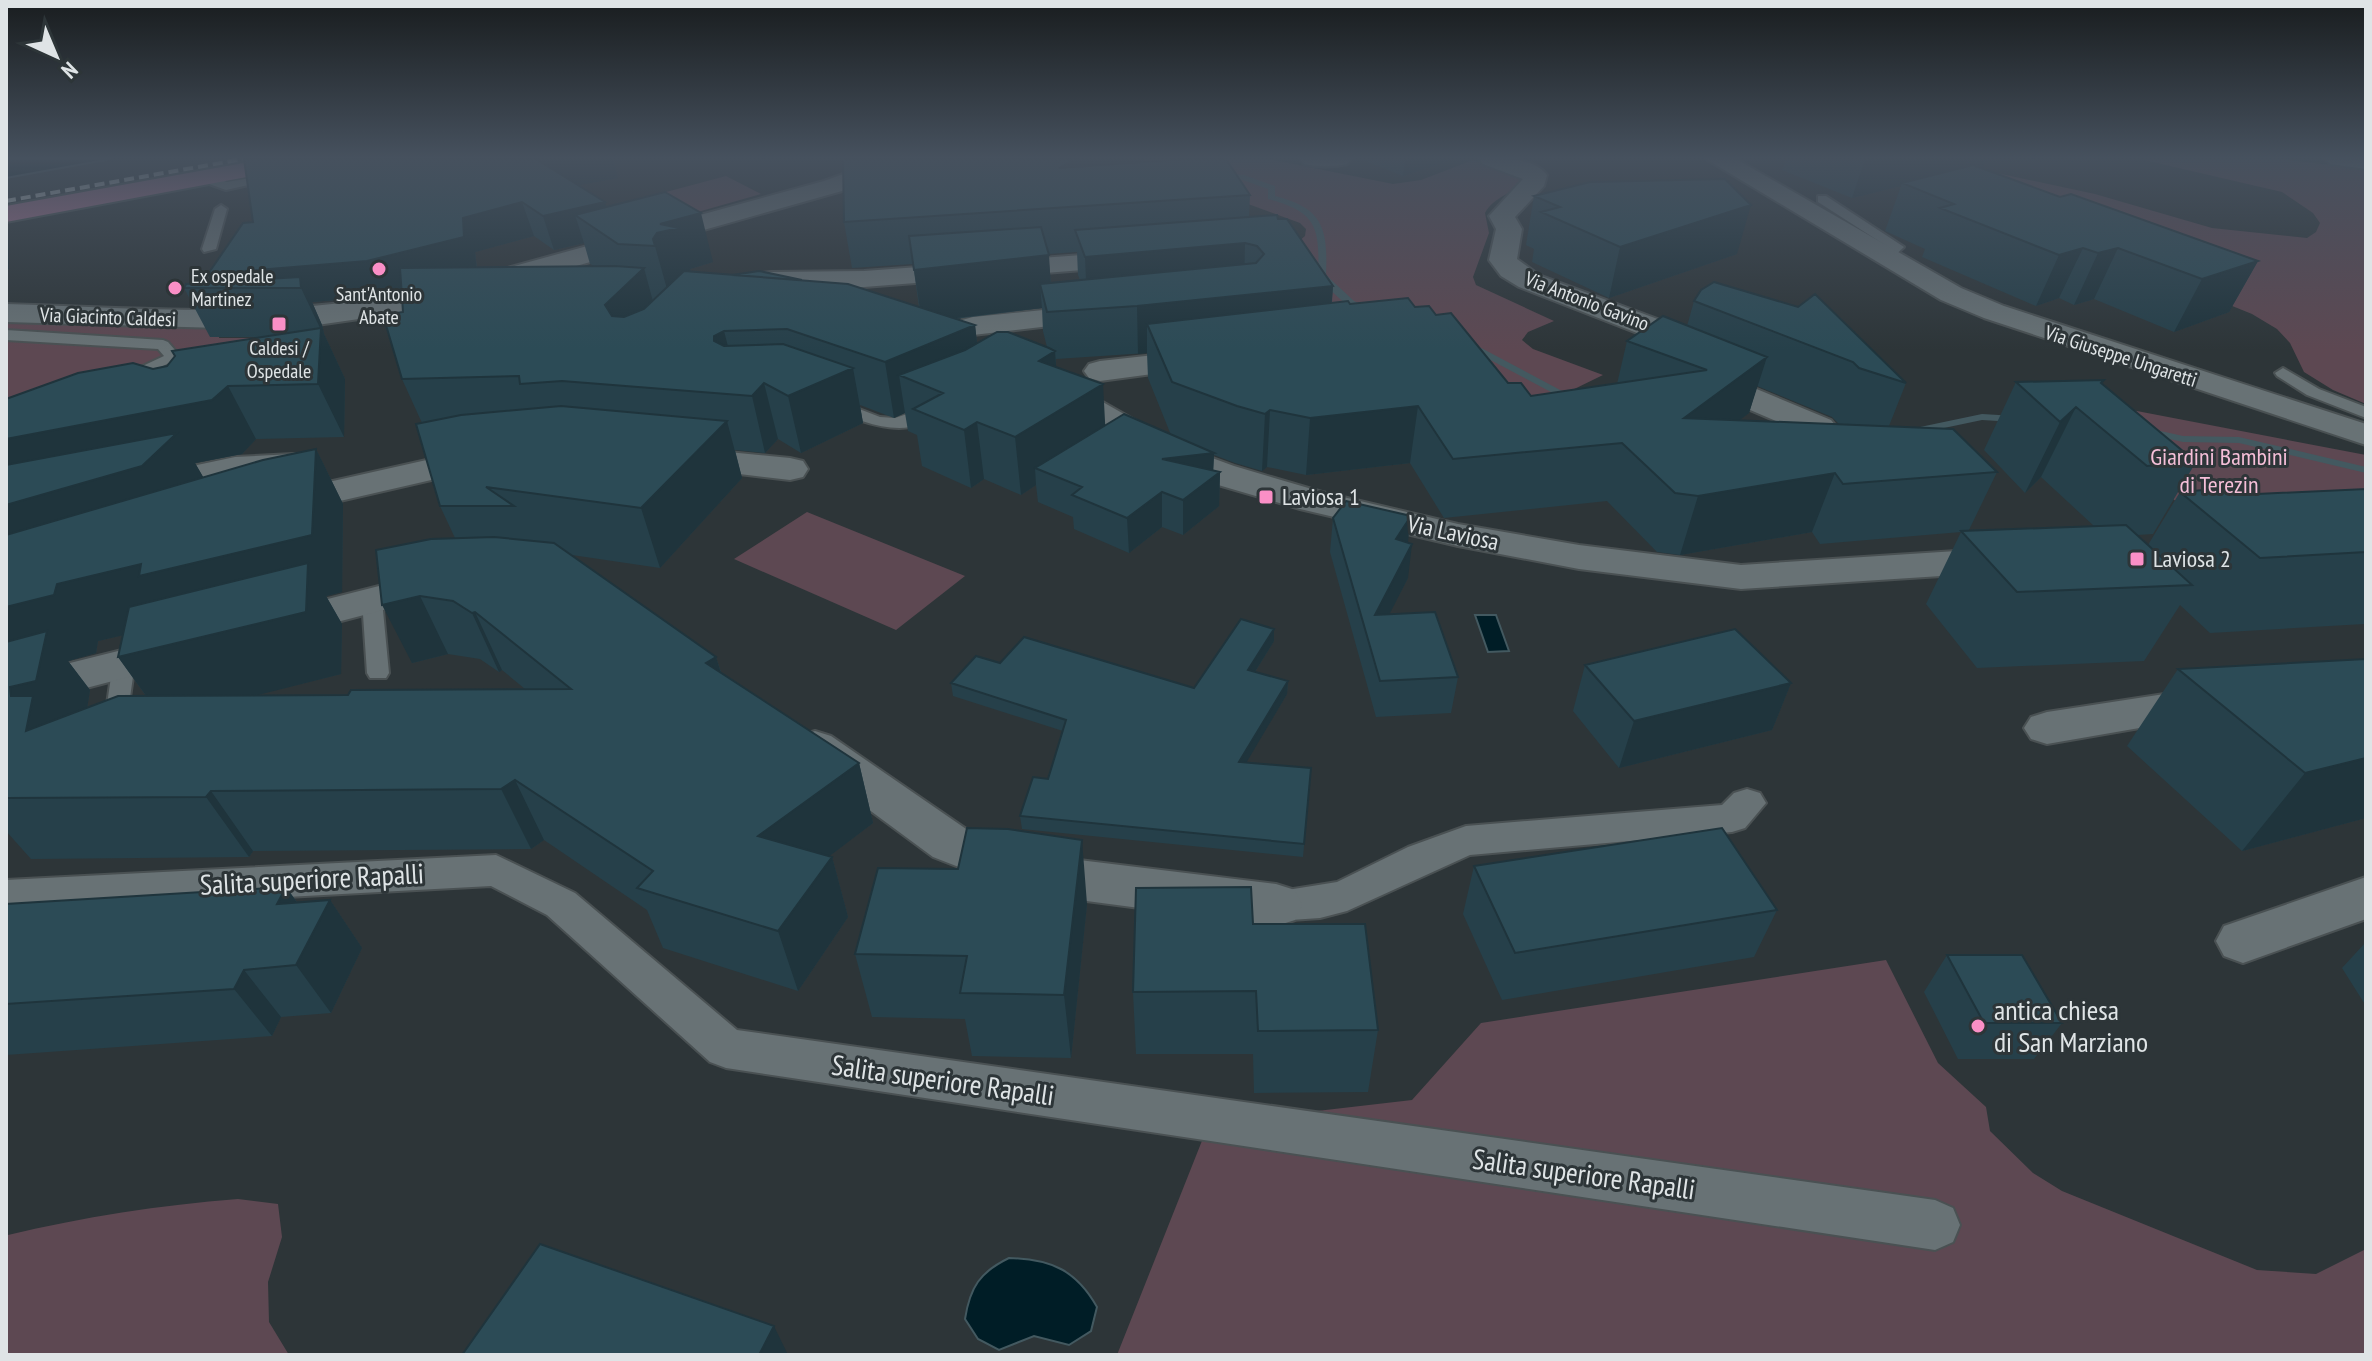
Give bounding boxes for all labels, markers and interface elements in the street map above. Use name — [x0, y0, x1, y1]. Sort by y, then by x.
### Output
north arrow — [16, 16, 96, 96]
text: N — [56, 56, 84, 85]
marker: Sant'Antonio Abate — [370, 260, 388, 278]
place label: Ex ospedale Martinez — [191, 263, 274, 312]
street label: Via Antonio Gavino — [1520, 265, 1653, 337]
marker: Ex ospedale Martinez — [166, 279, 184, 297]
place label: Sant'Antonio Abate — [336, 281, 422, 330]
street label: Via Giacinto Caldesi — [39, 302, 176, 332]
marker: Caldesi / Ospedale — [270, 315, 288, 333]
street label: Via Giuseppe Ungaretti — [2041, 319, 2200, 393]
place label: Caldesi / Ospedale — [247, 335, 311, 384]
park label: Giardini Bambini di Terezin — [2150, 441, 2288, 500]
place label: Laviosa 1 — [1282, 481, 1360, 512]
marker: Laviosa 1 — [1257, 488, 1275, 506]
street label: Via Laviosa — [1403, 507, 1502, 557]
place label: Laviosa 2 — [2153, 543, 2231, 574]
marker: Laviosa 2 — [2128, 550, 2146, 568]
street label: Salita superiore Rapalli — [199, 854, 425, 903]
place label: antica chiesa di San Marziano — [1994, 991, 2148, 1060]
marker: antica chiesa di San Marziano — [1969, 1017, 1987, 1035]
street label: Salita superiore Rapalli — [830, 1046, 1057, 1113]
street label: Salita superiore Rapalli — [1471, 1140, 1698, 1207]

